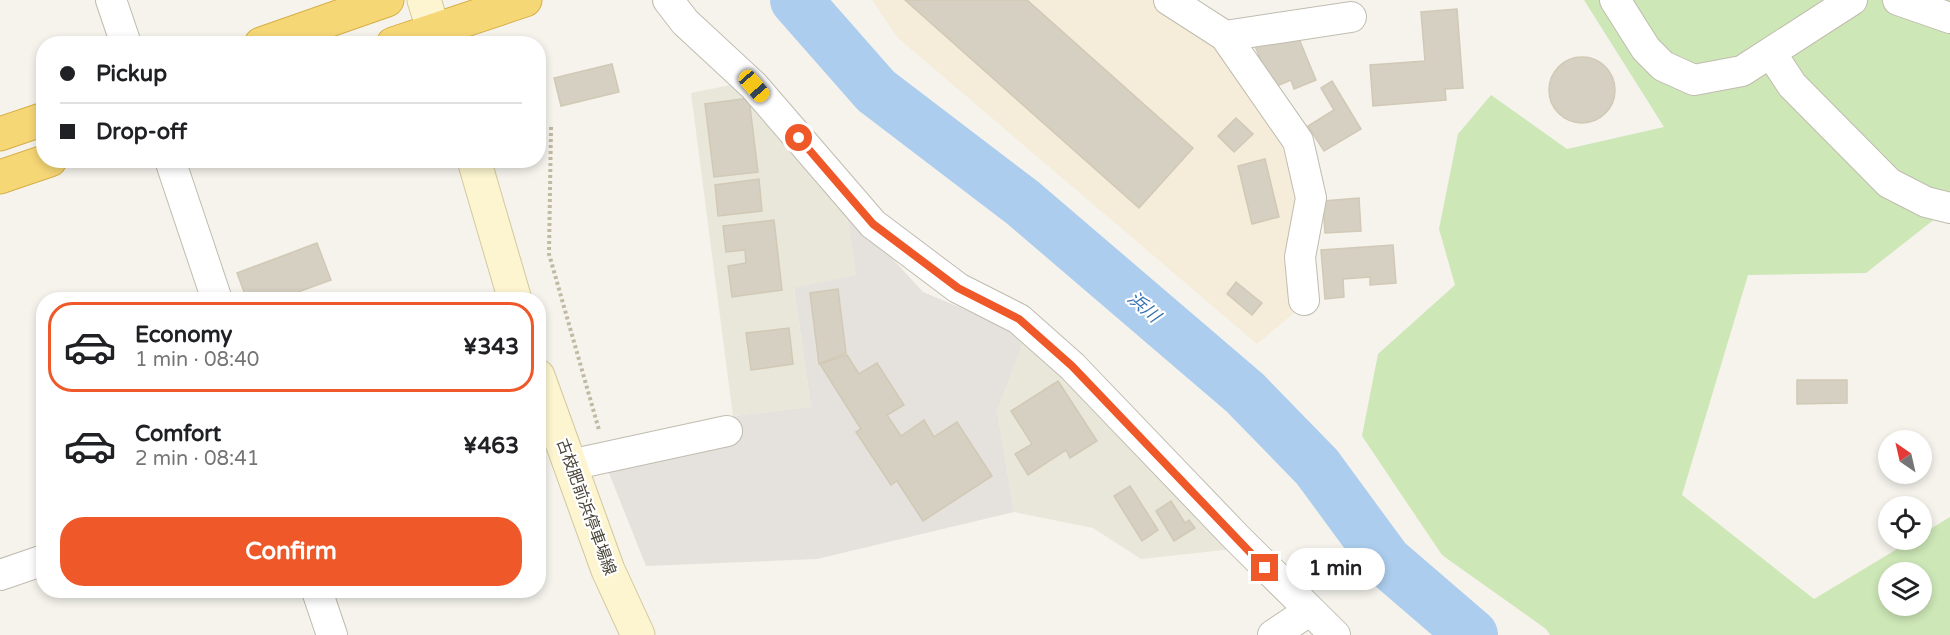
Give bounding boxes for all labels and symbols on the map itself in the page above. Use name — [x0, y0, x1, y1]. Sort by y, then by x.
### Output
car — [735, 67, 773, 105]
route start — [785, 124, 812, 151]
water label: 浜川 — [1123, 287, 1166, 328]
north arrow — [1878, 430, 1932, 484]
street label: 古枝肥前浜停車場線 — [552, 436, 620, 578]
callout: 1 min — [1286, 547, 1385, 589]
route end — [1251, 554, 1278, 581]

